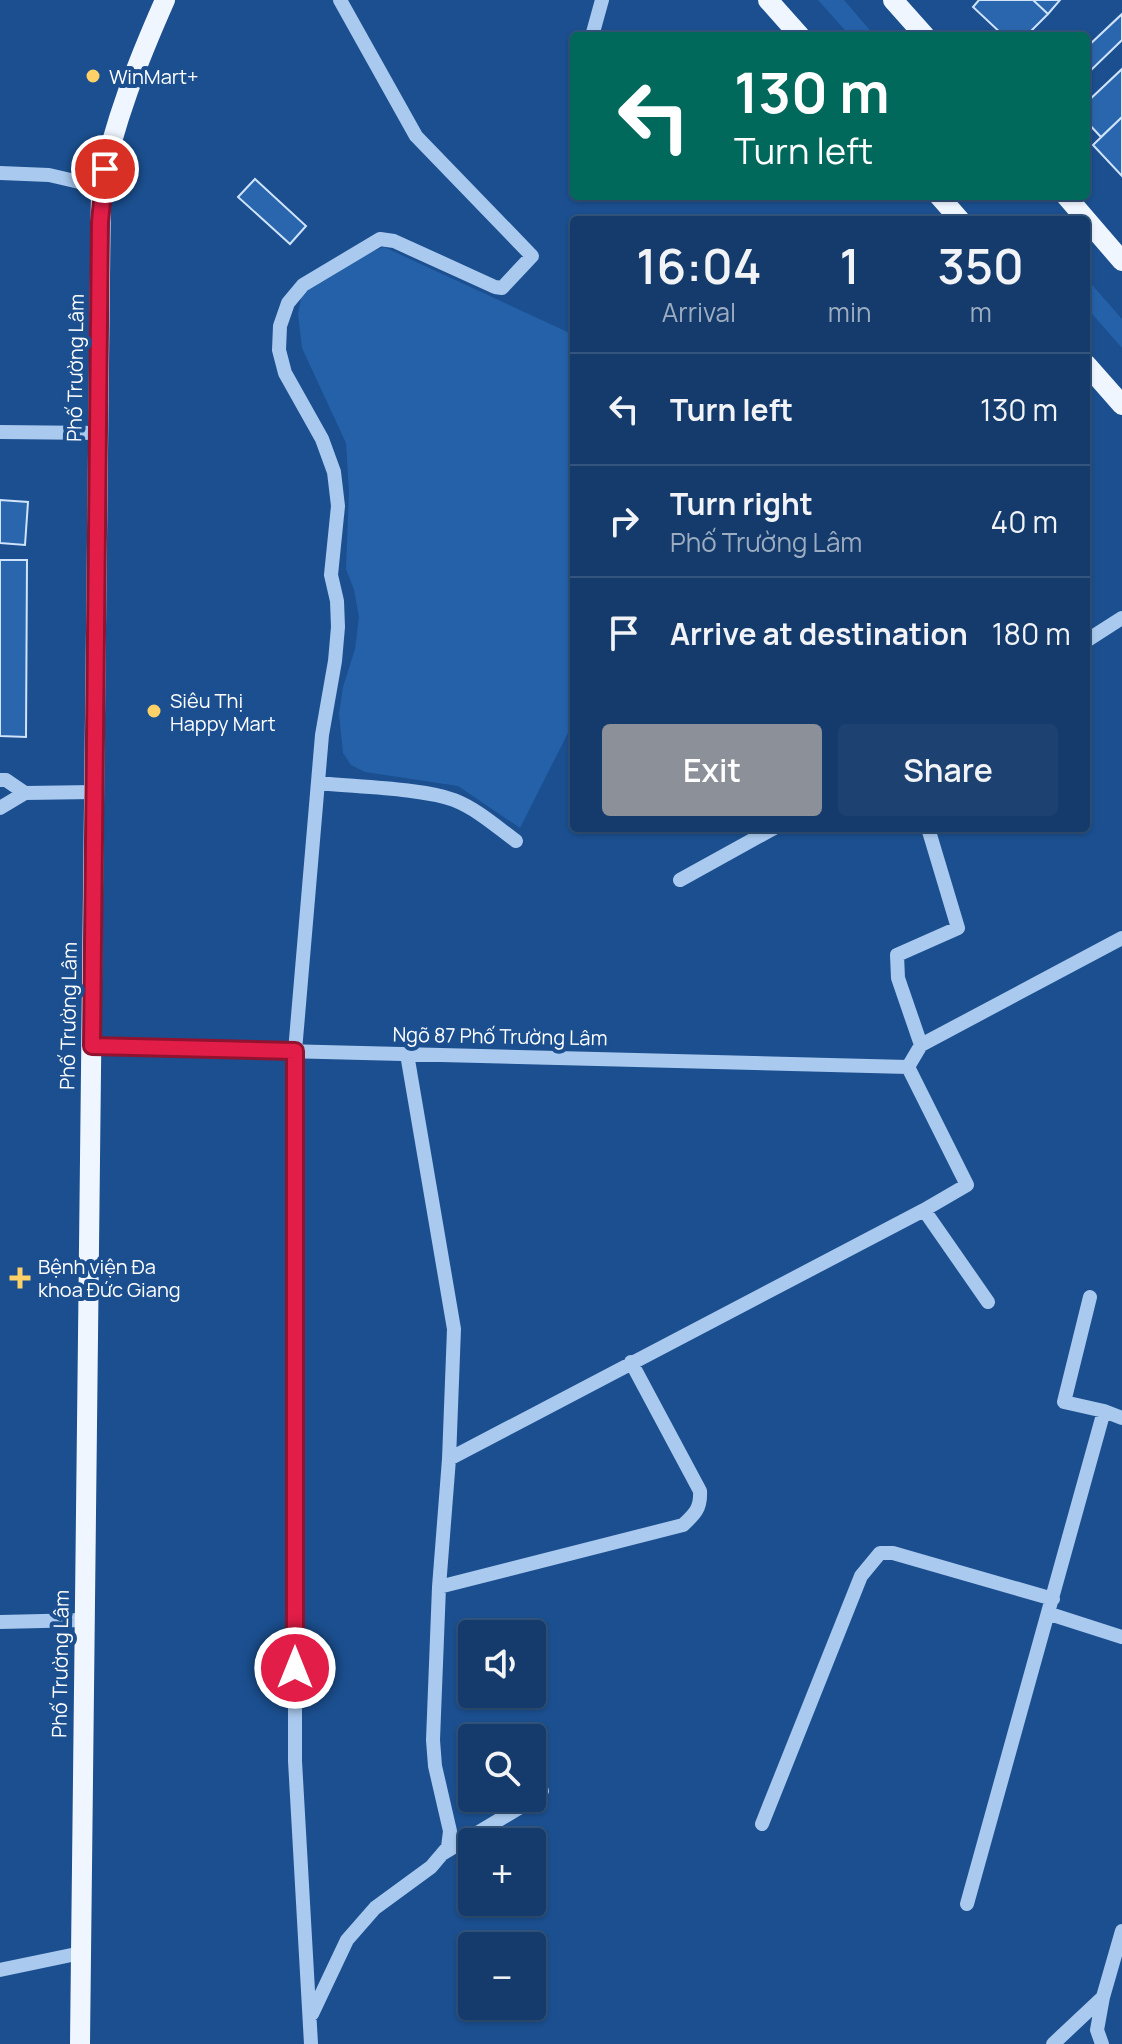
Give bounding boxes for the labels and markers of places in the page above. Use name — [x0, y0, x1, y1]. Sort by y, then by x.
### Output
place label: WinMart+ — [109, 63, 199, 90]
marker: WinMart+ — [84, 67, 102, 85]
pin — [71, 135, 139, 203]
place label: Siêu Thị Happy Mart — [170, 687, 276, 737]
marker: Siêu Thị Happy Mart — [145, 702, 163, 720]
place label: Bệnh viện Đa khoa Đức Giang — [38, 1253, 181, 1303]
marker: Bệnh viện Đa khoa Đức Giang — [9, 1267, 31, 1289]

